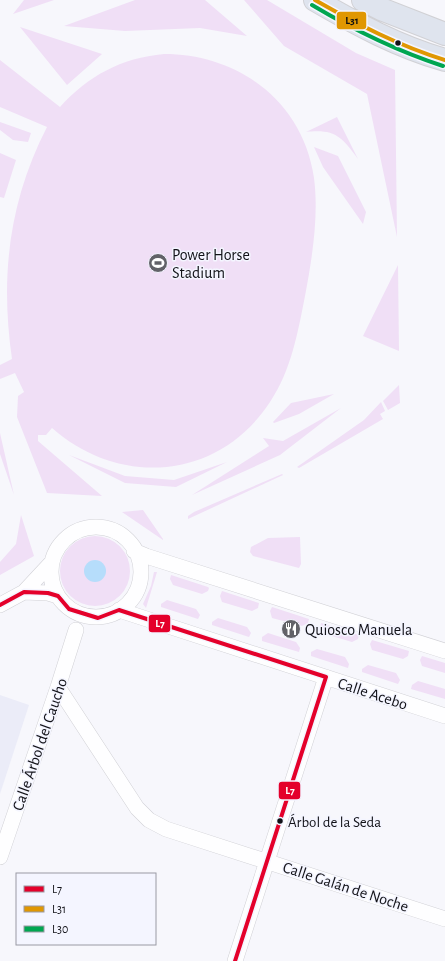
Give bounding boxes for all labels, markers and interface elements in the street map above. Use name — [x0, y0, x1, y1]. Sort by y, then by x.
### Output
line badge: L31 — [336, 11, 367, 30]
text: L31 — [345, 15, 359, 26]
unlabelled marker — [393, 38, 403, 48]
place label: Power Horse Stadium — [172, 247, 250, 281]
sports icon: Power Horse Stadium — [147, 252, 169, 274]
line badge: L7 — [148, 614, 171, 633]
text: L7 — [155, 618, 165, 629]
restaurant icon: Quiosco Manuela — [280, 618, 302, 640]
place label: Quiosco Manuela — [305, 622, 413, 639]
street label: Calle Árbol del Caucho — [8, 675, 70, 813]
street label: Calle Acebo — [336, 675, 410, 713]
line badge: L7 — [278, 781, 301, 800]
text: L7 — [285, 785, 295, 796]
place label: Árbol de la Seda — [288, 813, 381, 830]
marker: Árbol de la Seda — [275, 816, 285, 826]
street label: Calle Galán de Noche — [281, 859, 411, 915]
legend — [16, 873, 156, 945]
text: L7 — [52, 883, 62, 895]
text: L31 — [52, 903, 66, 915]
text: L30 — [52, 923, 68, 935]

